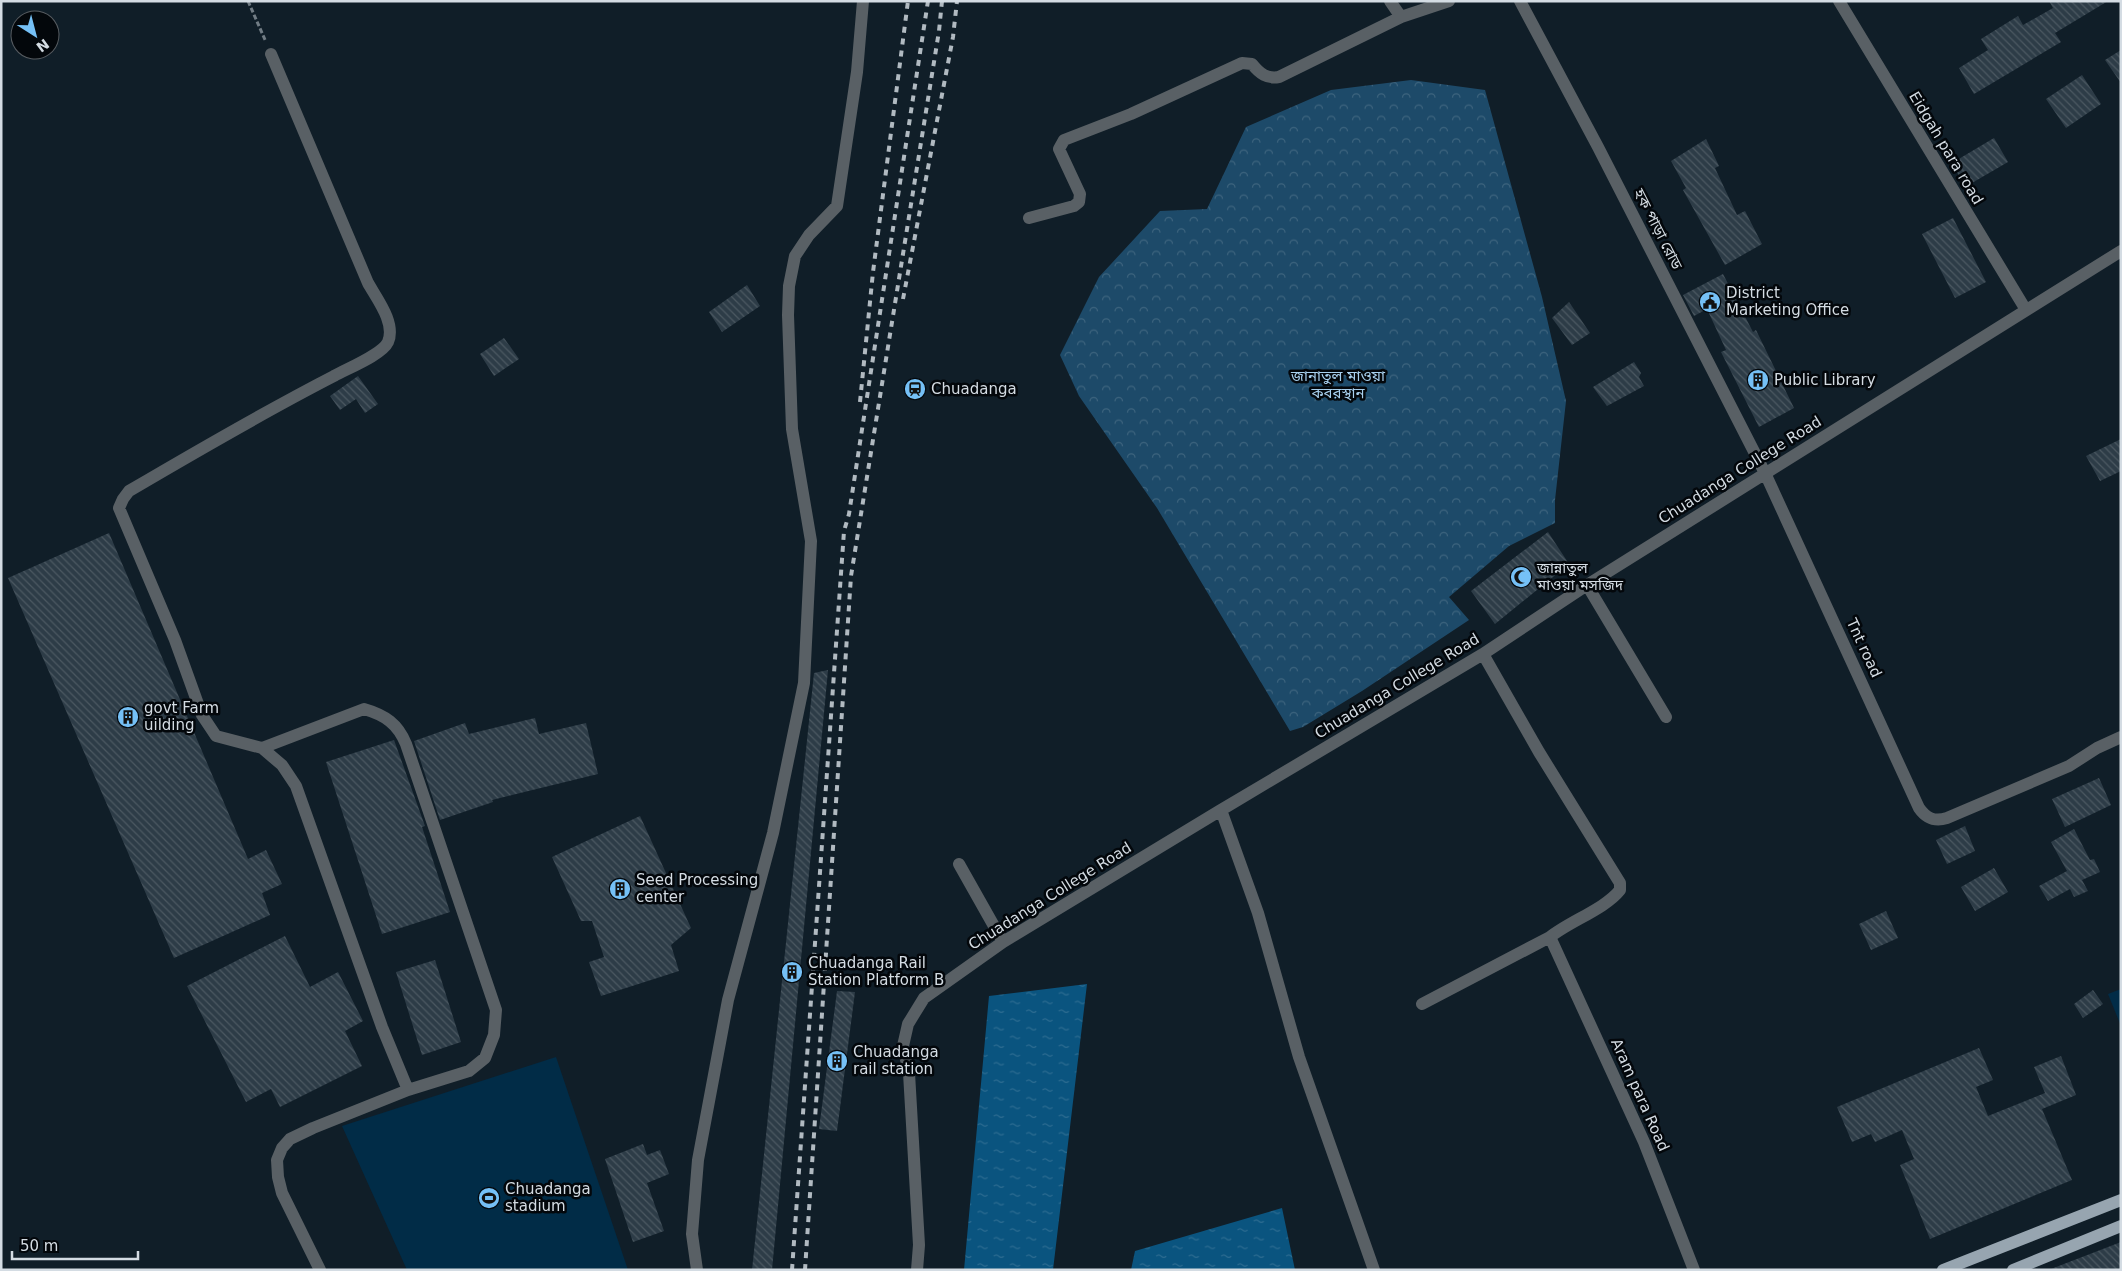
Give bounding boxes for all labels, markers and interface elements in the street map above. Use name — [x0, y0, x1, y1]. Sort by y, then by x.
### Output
north arrow — [10, 10, 60, 60]
text: N — [33, 36, 52, 55]
street label: Eidgah para road — [1905, 88, 1987, 208]
street label: হক পাড়া রোড — [1630, 185, 1686, 273]
place label: District Marketing Office — [1726, 284, 1849, 319]
public building icon: District Marketing Office — [1698, 290, 1722, 314]
park label: জানাতুল মাওয়া কবরস্থান — [1290, 367, 1386, 402]
building icon: Public Library — [1746, 368, 1770, 392]
place label: Public Library — [1774, 371, 1876, 389]
station icon: Chuadanga — [903, 377, 927, 401]
place label: Chuadanga — [931, 380, 1017, 398]
street label: Chuadanga College Road — [1655, 412, 1825, 528]
place label: জান্নাতুল মাওয়া মসজিদ — [1536, 559, 1624, 594]
mosque icon: জান্নাতুল মাওয়া মসজিদ — [1509, 565, 1533, 589]
street label: Tnt road — [1842, 615, 1885, 680]
street label: Chuadanga College Road — [1311, 630, 1483, 742]
place label: govt Farm uilding — [144, 699, 219, 734]
building icon: govt Farm uilding — [116, 705, 140, 729]
street label: Chuadanga College Road — [965, 838, 1135, 954]
place label: Seed Processing center — [636, 871, 758, 906]
building icon: Seed Processing center — [608, 877, 632, 901]
place label: Chuadanga Rail Station Platform B — [808, 954, 944, 989]
building icon: Chuadanga Rail Station Platform B — [780, 960, 804, 984]
street label: Aram para Road — [1607, 1036, 1673, 1154]
place label: Chuadanga rail station — [853, 1043, 939, 1078]
building icon: Chuadanga rail station — [825, 1049, 849, 1073]
place label: Chuadanga stadium — [505, 1180, 591, 1215]
sports icon: Chuadanga stadium — [477, 1186, 501, 1210]
scale bar — [12, 1228, 139, 1260]
text: 50 m — [20, 1237, 58, 1255]

